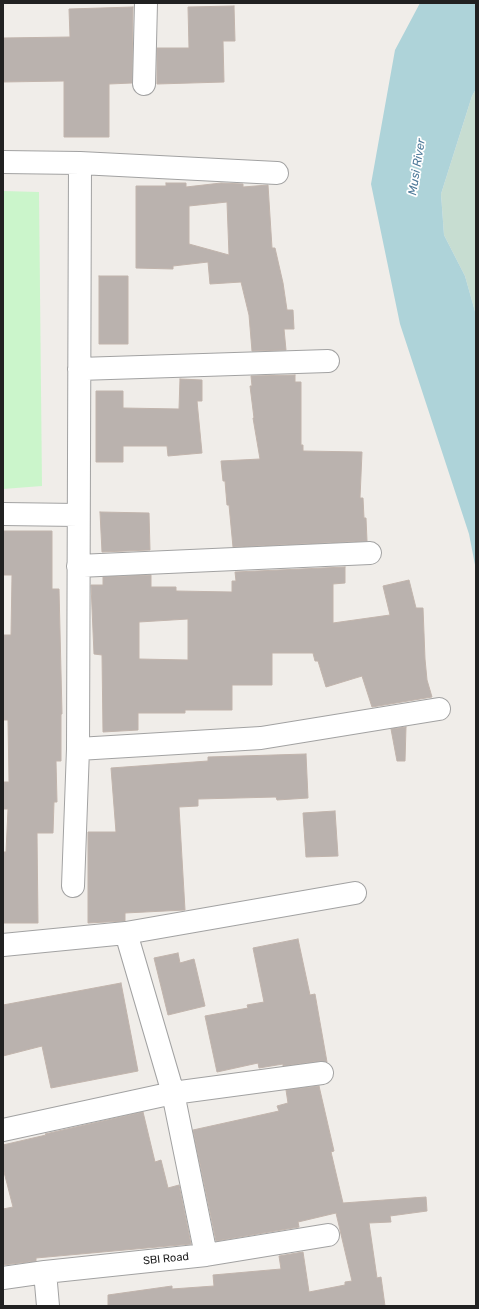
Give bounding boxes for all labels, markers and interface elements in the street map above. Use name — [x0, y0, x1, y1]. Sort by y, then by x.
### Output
water label: Musi River — [405, 138, 429, 196]
street label: SBI Road — [142, 1250, 190, 1268]

